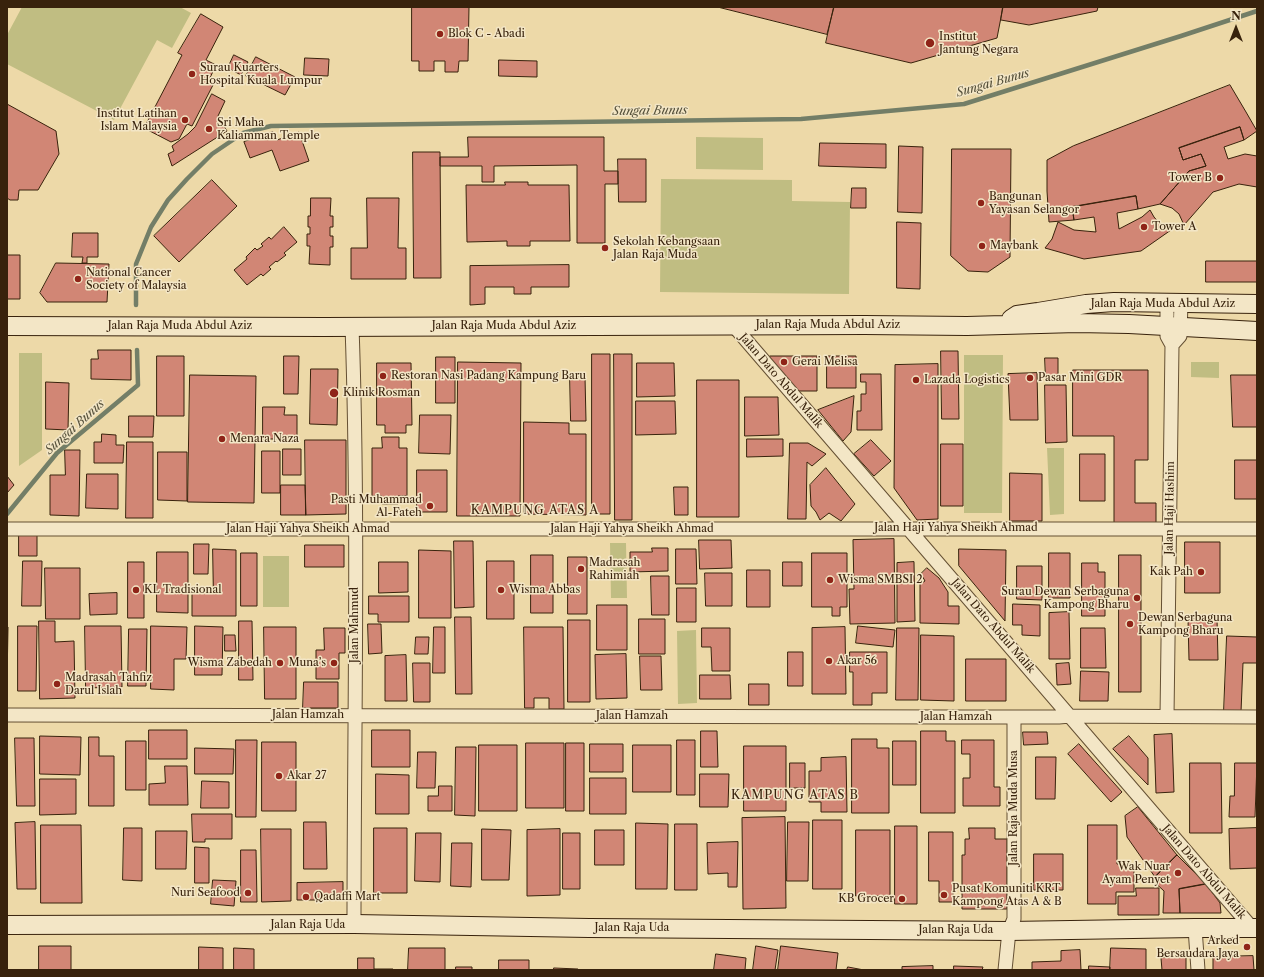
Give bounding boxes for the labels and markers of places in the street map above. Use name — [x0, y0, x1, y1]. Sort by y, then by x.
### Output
place label: Blok C - Abadi — [448, 27, 525, 41]
marker: Blok C - Abadi — [435, 29, 445, 39]
place label: Institut Jantung Negara — [939, 30, 1019, 56]
marker: Institut Jantung Negara — [924, 37, 936, 49]
place label: Surau Kuarters Hospital Kuala Lumpur — [200, 61, 322, 87]
marker: Surau Kuarters Hospital Kuala Lumpur — [187, 69, 197, 79]
place label: Institut Latihan Islam Malaysia — [97, 107, 177, 133]
marker: Institut Latihan Islam Malaysia — [180, 115, 190, 125]
place label: Sri Maha Kaliamman Temple — [217, 116, 320, 142]
marker: Sri Maha Kaliamman Temple — [204, 124, 214, 134]
place label: Tower B — [1168, 171, 1212, 185]
marker: Tower B — [1215, 173, 1225, 183]
place label: Bangunan Yayasan Selangor — [989, 190, 1079, 216]
marker: Bangunan Yayasan Selangor — [976, 198, 986, 208]
place label: Tower A — [1152, 220, 1196, 234]
marker: Tower A — [1139, 222, 1149, 232]
place label: Sekolah Kebangsaan Jalan Raja Muda — [613, 235, 720, 261]
place label: Maybank — [990, 239, 1038, 253]
marker: Maybank — [977, 241, 987, 251]
marker: Sekolah Kebangsaan Jalan Raja Muda — [600, 243, 610, 253]
place label: National Cancer Society of Malaysia — [86, 266, 187, 292]
marker: National Cancer Society of Malaysia — [73, 274, 83, 284]
place label: Gerai Melisa — [792, 355, 858, 369]
marker: Gerai Melisa — [779, 357, 789, 367]
place label: Restoran Nasi Padang Kampung Baru — [391, 369, 586, 383]
marker: Restoran Nasi Padang Kampung Baru — [378, 371, 388, 381]
place label: Pasar Mini GDR — [1038, 371, 1122, 385]
place label: Lazada Logistics — [924, 373, 1010, 387]
marker: Pasar Mini GDR — [1025, 373, 1035, 383]
marker: Lazada Logistics — [911, 375, 921, 385]
place label: Klinik Rosman — [343, 386, 420, 400]
marker: Klinik Rosman — [328, 387, 340, 399]
place label: Menara Naza — [230, 432, 299, 446]
marker: Menara Naza — [217, 434, 227, 444]
place label: Pasti Muhammad Al-Fateh — [331, 493, 422, 519]
marker: Pasti Muhammad Al-Fateh — [425, 501, 435, 511]
place label: Madrasah Rahimiah — [589, 556, 640, 582]
marker: Madrasah Rahimiah — [576, 564, 586, 574]
place label: Kak Pah — [1150, 565, 1193, 579]
marker: Kak Pah — [1196, 567, 1206, 577]
place label: Wisma SMBSI 2 — [838, 573, 923, 587]
marker: Wisma SMBSI 2 — [825, 575, 835, 585]
place label: KL Tradisional — [144, 583, 222, 597]
place label: Wisma Abbas — [509, 583, 580, 597]
marker: KL Tradisional — [131, 585, 141, 595]
marker: Wisma Abbas — [496, 585, 506, 595]
place label: Surau Dewan Serbaguna Kampong Bharu — [1001, 585, 1129, 611]
marker: Surau Dewan Serbaguna Kampong Bharu — [1132, 593, 1142, 603]
place label: Dewan Serbaguna Kampong Bharu — [1138, 611, 1232, 637]
marker: Dewan Serbaguna Kampong Bharu — [1125, 619, 1135, 629]
place label: Akar 56 — [837, 654, 877, 668]
place label: Wisma Zabedah — [187, 656, 272, 670]
place label: Muna’s — [289, 656, 326, 670]
marker: Akar 56 — [824, 656, 834, 666]
marker: Wisma Zabedah — [275, 658, 285, 668]
marker: Muna’s — [329, 658, 339, 668]
place label: Madrasah Tahfiz Darul Islah — [65, 671, 152, 697]
marker: Madrasah Tahfiz Darul Islah — [52, 679, 62, 689]
place label: Akar 27 — [287, 769, 326, 783]
marker: Akar 27 — [274, 771, 284, 781]
place label: Wak Nuar Ayam Penyet — [1102, 860, 1170, 886]
marker: Wak Nuar Ayam Penyet — [1173, 868, 1183, 878]
place label: Pusat Komuniti KRT Kampong Atas A & B — [952, 882, 1062, 908]
place label: Nuri Seafood — [171, 886, 240, 900]
marker: Nuri Seafood — [243, 888, 253, 898]
place label: Qadaffi Mart — [314, 890, 380, 904]
marker: Pusat Komuniti KRT Kampong Atas A & B — [939, 890, 949, 900]
marker: Qadaffi Mart — [301, 892, 311, 902]
place label: KB Grocer — [838, 892, 894, 906]
marker: KB Grocer — [897, 894, 907, 904]
place label: Arked Bersaudara Jaya — [1156, 934, 1239, 960]
marker: Arked Bersaudara Jaya — [1242, 942, 1252, 952]

